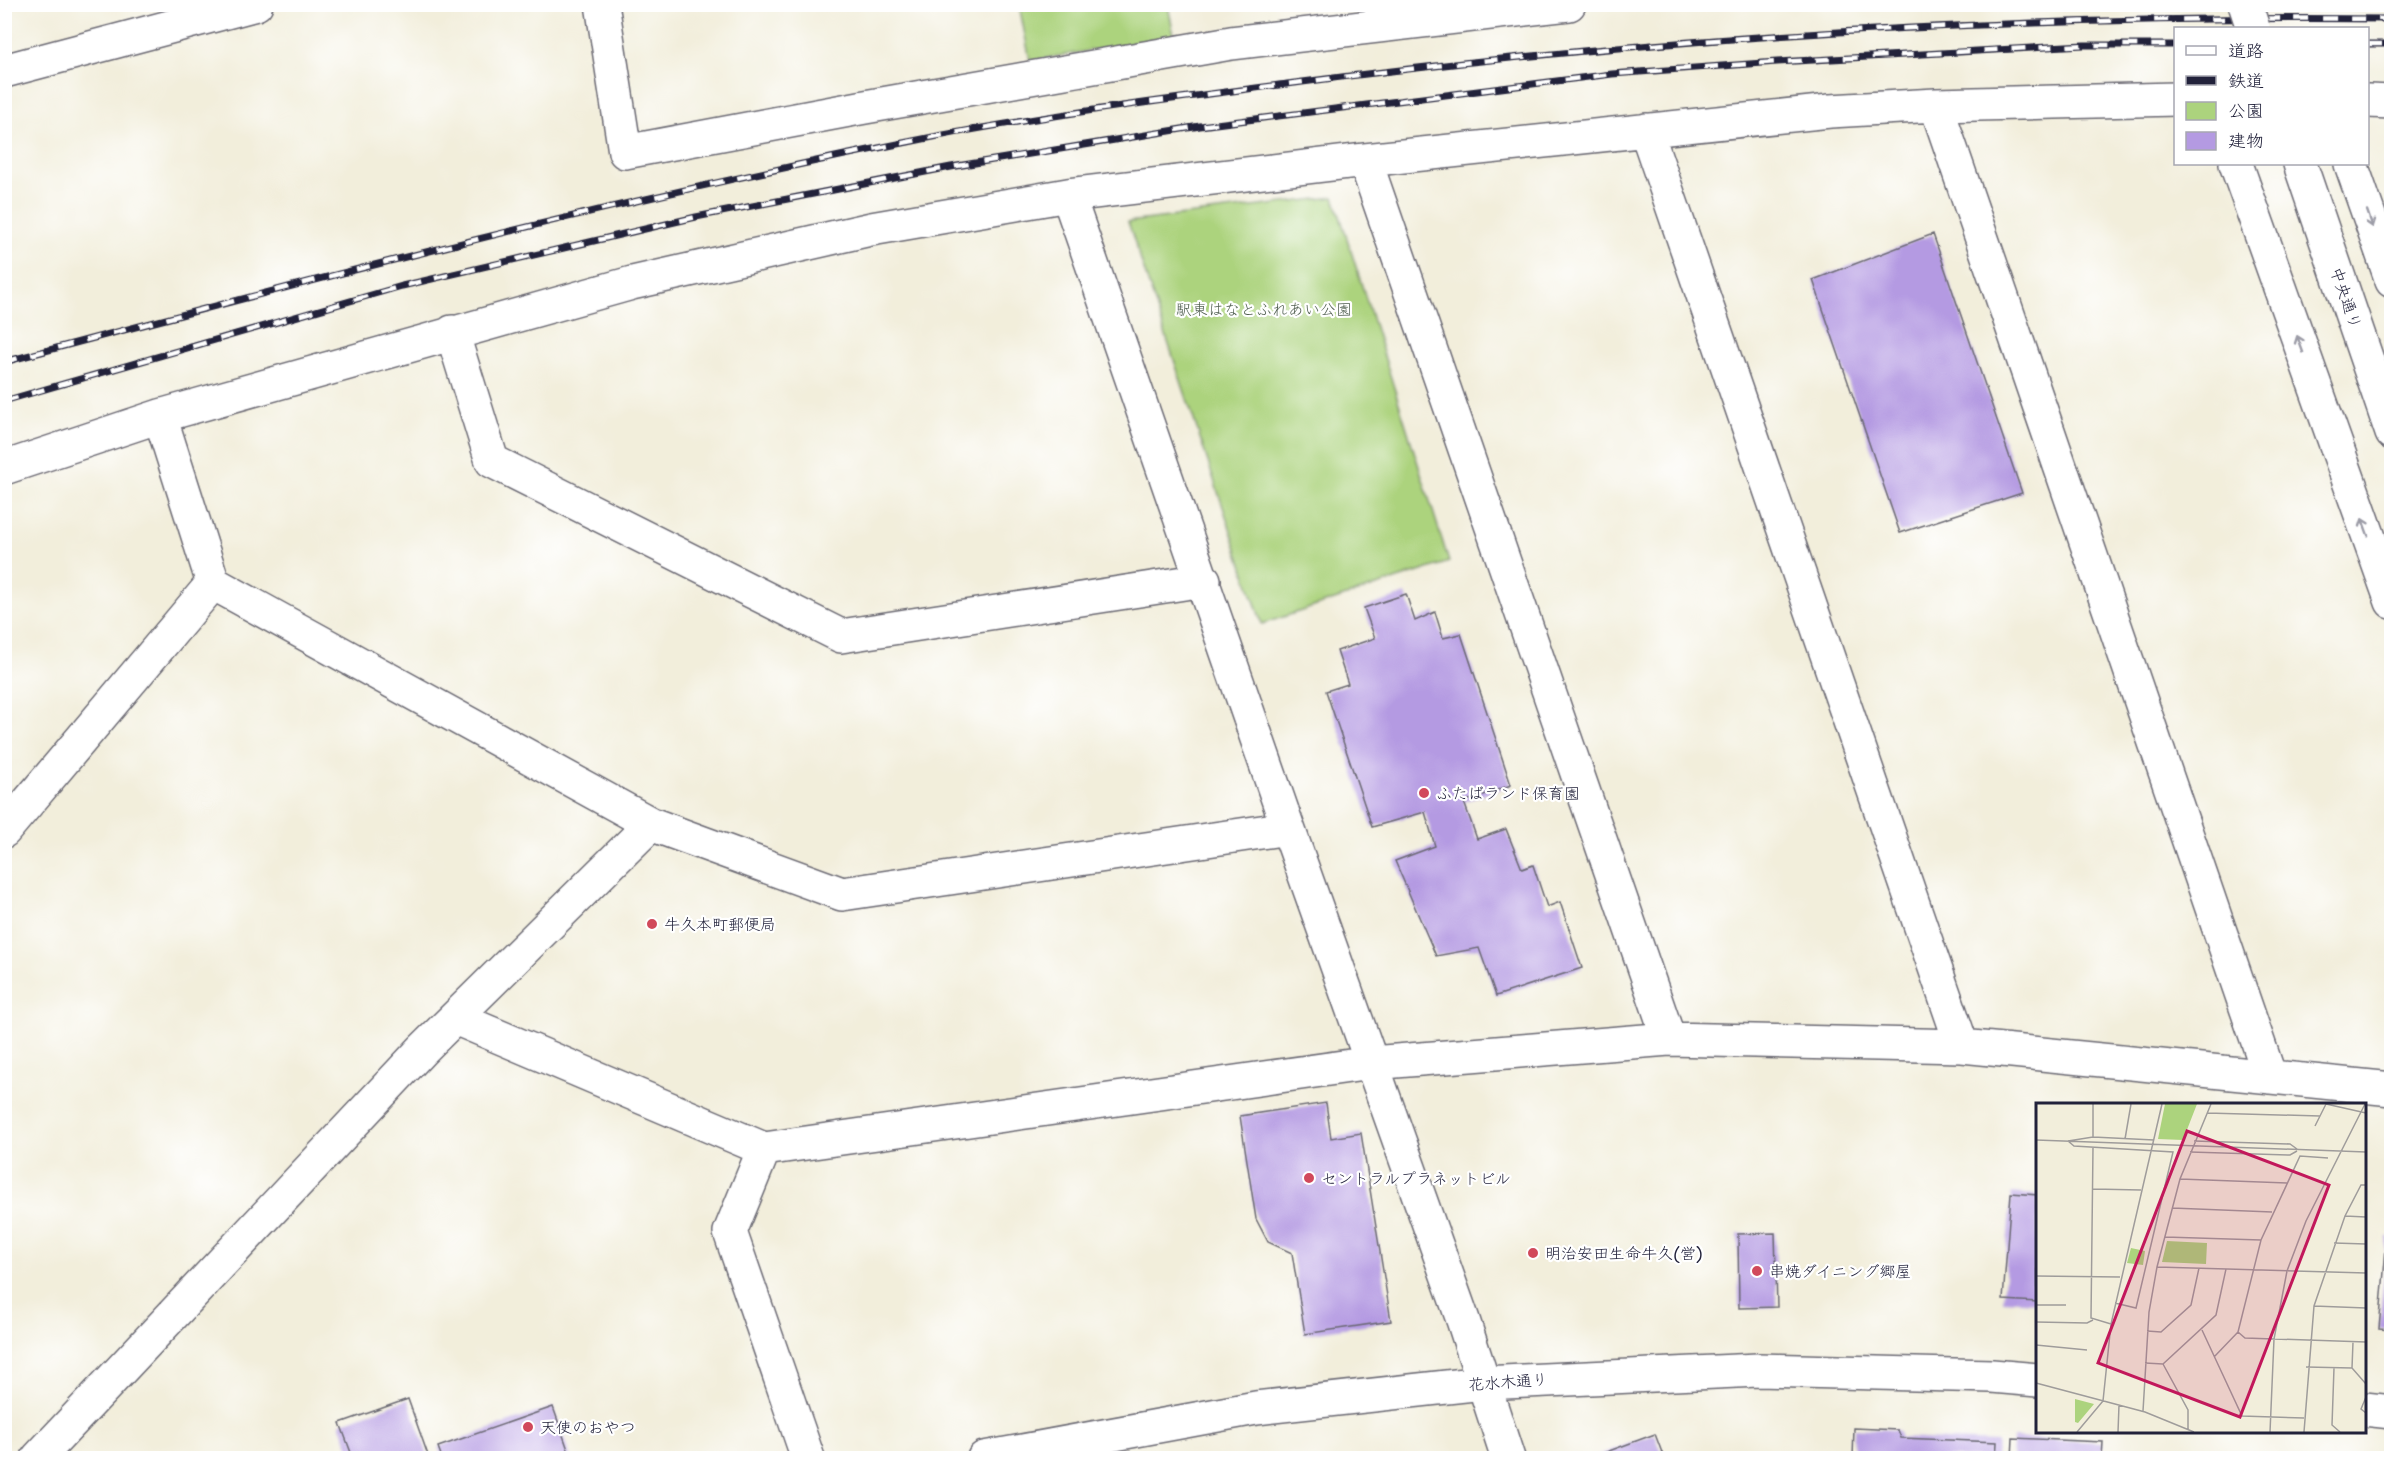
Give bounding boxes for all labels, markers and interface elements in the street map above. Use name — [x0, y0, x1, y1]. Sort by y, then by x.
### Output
legend — [2174, 27, 2369, 165]
text: 道路 — [2228, 39, 2264, 63]
text: 鉄道 — [2228, 69, 2264, 93]
text: 公園 — [2228, 99, 2264, 123]
text: 建物 — [2228, 129, 2264, 153]
one-way arrow — [2365, 209, 2376, 228]
street label: 中央通り — [2326, 264, 2366, 332]
park label: 駅東はなとふれあい公園 — [1176, 299, 1352, 320]
one-way arrow — [2293, 335, 2304, 354]
one-way arrow — [2358, 519, 2369, 537]
place label: ふたばランド保育園 — [1436, 783, 1580, 804]
marker: ふたばランド保育園 — [1417, 786, 1431, 800]
place label: 牛久本町郵便局 — [664, 914, 776, 935]
marker: 牛久本町郵便局 — [645, 917, 659, 931]
inset map — [2036, 1103, 2366, 1433]
place label: セントラルプラネットビル — [1321, 1168, 1511, 1189]
marker: セントラルプラネットビル — [1302, 1171, 1316, 1185]
place label: 明治安田生命牛久(営) — [1545, 1243, 1703, 1264]
marker: 明治安田生命牛久(営) — [1526, 1246, 1540, 1260]
place label: 串焼ダイニング郷屋 — [1769, 1261, 1911, 1282]
marker: 串焼ダイニング郷屋 — [1750, 1264, 1764, 1278]
street label: 花水木通り — [1467, 1369, 1549, 1395]
place label: 天使のおやつ — [540, 1417, 636, 1438]
marker: 天使のおやつ — [521, 1420, 535, 1434]

